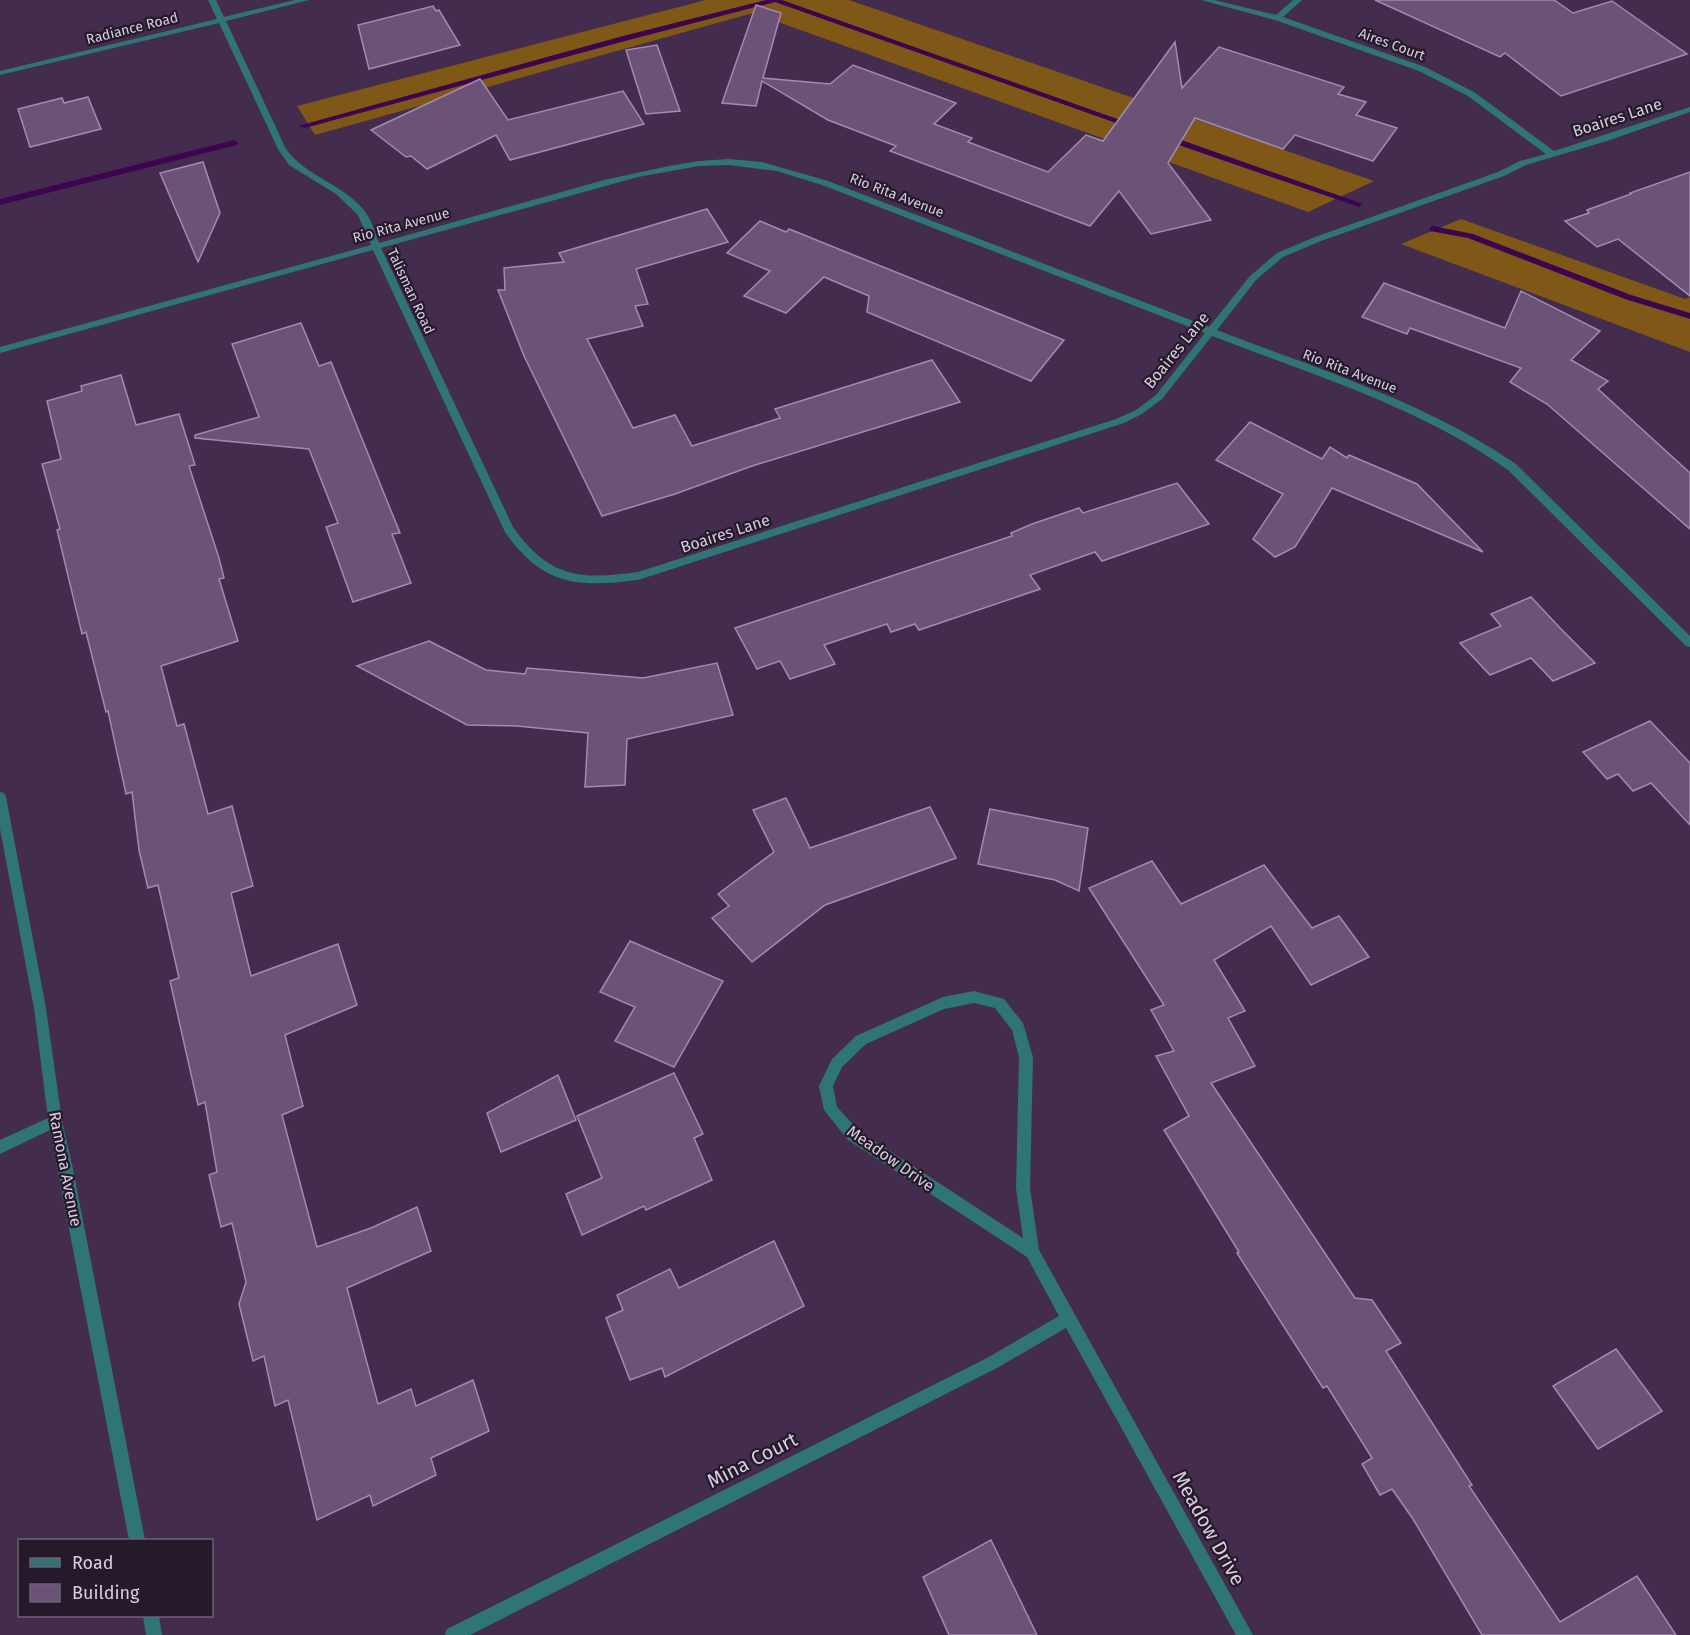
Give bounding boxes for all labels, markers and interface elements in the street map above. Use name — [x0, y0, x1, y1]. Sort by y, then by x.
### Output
street label: Radiance Road — [84, 9, 180, 48]
street label: Aires Court — [1356, 25, 1428, 65]
street label: Boaires Lane — [1570, 94, 1664, 141]
street label: Rio Rita Avenue — [847, 170, 946, 221]
street label: Rio Rita Avenue — [351, 204, 451, 247]
street label: Talisman Road — [383, 246, 438, 337]
street label: Boaires Lane — [1140, 308, 1213, 392]
street label: Rio Rita Avenue — [1300, 346, 1399, 397]
street label: Boaires Lane — [678, 510, 772, 557]
street label: Ramona Avenue — [45, 1110, 86, 1228]
street label: Meadow Drive — [844, 1121, 938, 1195]
street label: Mina Court — [703, 1427, 802, 1493]
street label: Meadow Drive — [1168, 1467, 1250, 1589]
legend — [18, 1539, 213, 1617]
text: Road — [72, 1552, 114, 1574]
text: Building — [72, 1582, 140, 1604]

